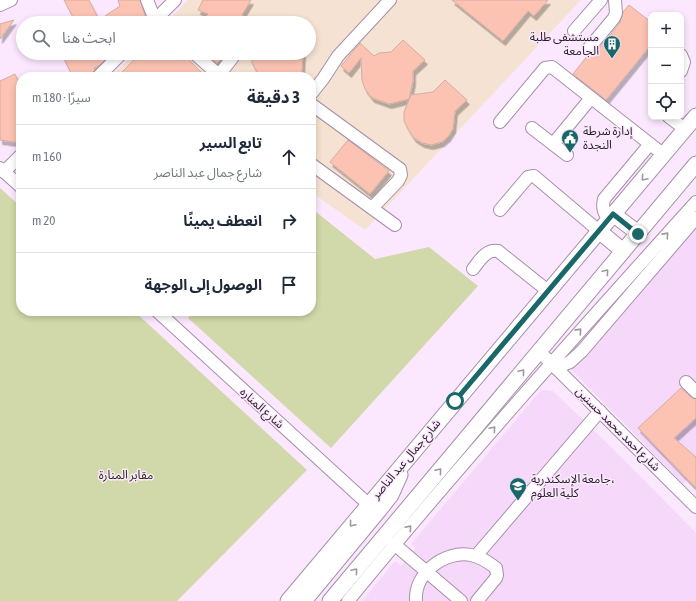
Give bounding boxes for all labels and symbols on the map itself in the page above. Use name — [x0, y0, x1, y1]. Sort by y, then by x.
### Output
place label: مستشفى طلبة الجامعة — [530, 30, 599, 58]
building icon: مستشفى طلبة الجامعة — [602, 34, 622, 59]
place label: إدارة شرطة النجدة — [583, 124, 633, 152]
public building icon: إدارة شرطة النجدة — [560, 128, 580, 153]
one-way arrow — [641, 174, 648, 181]
route end — [629, 225, 647, 243]
one-way arrow — [661, 232, 669, 240]
one-way arrow — [601, 269, 608, 276]
one-way arrow — [574, 328, 581, 336]
one-way arrow — [518, 369, 525, 376]
street label: شارع احمد محمد حسنين — [572, 384, 663, 475]
street label: شارع المناره — [236, 385, 287, 433]
route start — [446, 392, 464, 410]
street label: شارع جمال عبد الناصر — [368, 416, 445, 504]
one-way arrow — [489, 426, 496, 434]
park label: مقابر المنارة — [99, 468, 153, 482]
one-way arrow — [434, 469, 441, 476]
place label: جامعة الإسكندرية، كلية العلوم — [531, 472, 615, 502]
school or university icon: جامعة الإسكندرية، كلية العلوم — [508, 476, 528, 501]
one-way arrow — [350, 519, 357, 526]
one-way arrow — [404, 525, 411, 532]
one-way arrow — [351, 568, 358, 576]

